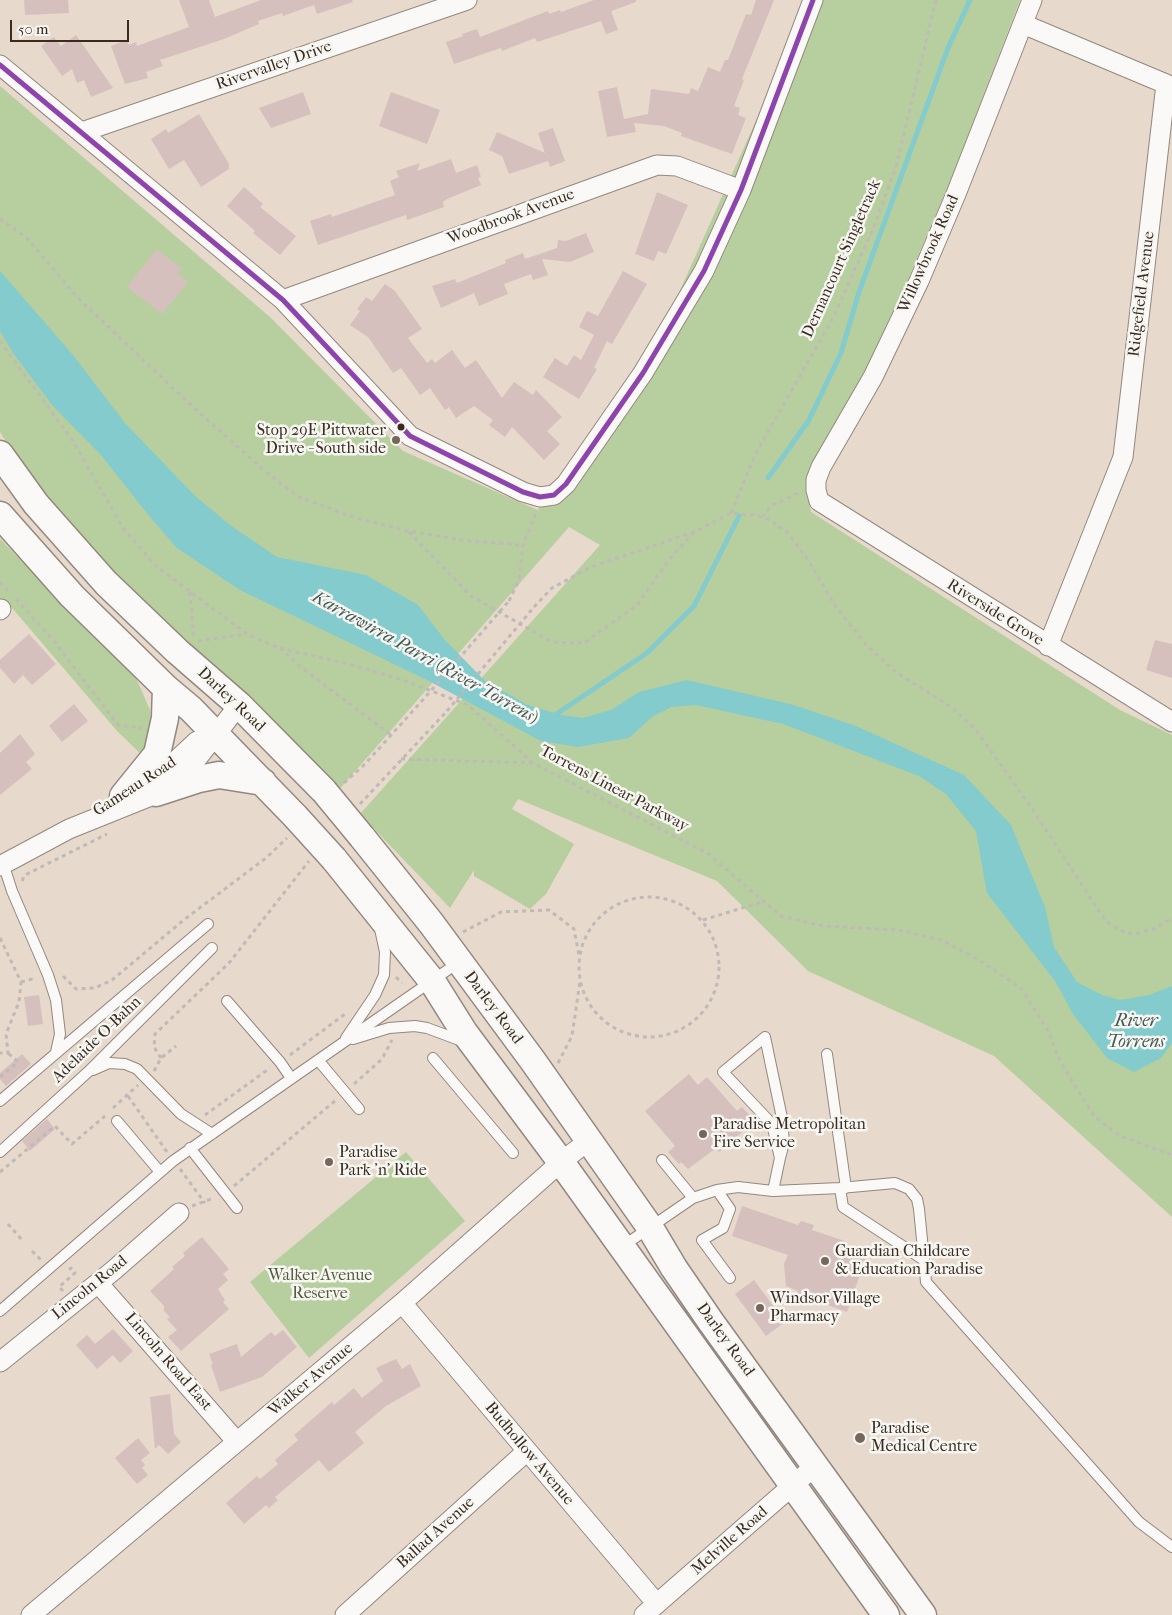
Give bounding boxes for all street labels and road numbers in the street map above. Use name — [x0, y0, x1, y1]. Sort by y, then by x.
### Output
street label: Rivervalley Drive — [214, 37, 334, 95]
street label: Dernancourt Singletrack — [798, 177, 886, 341]
street label: Woodbrook Avenue — [445, 185, 577, 249]
street label: Willowbrook Road — [894, 192, 964, 316]
street label: Ridgefield Avenue — [1125, 230, 1159, 358]
street label: Riverside Grove — [943, 576, 1047, 650]
street label: Darley Road — [193, 664, 269, 736]
street label: Torrens Linear Parkway — [536, 742, 692, 836]
street label: Gameau Road — [90, 753, 180, 821]
street label: Darley Road — [459, 968, 527, 1048]
street label: Adelaide O-Bahn — [48, 993, 146, 1087]
street label: Lincoln Road — [48, 1252, 132, 1324]
street label: Darley Road — [692, 1300, 758, 1380]
street label: Lincoln Road East — [120, 1309, 216, 1415]
street label: Walker Avenue — [265, 1339, 357, 1421]
street label: Budhollow Avenue — [480, 1399, 578, 1509]
street label: Ballad Avenue — [393, 1493, 479, 1573]
street label: Melville Road — [688, 1503, 772, 1579]

